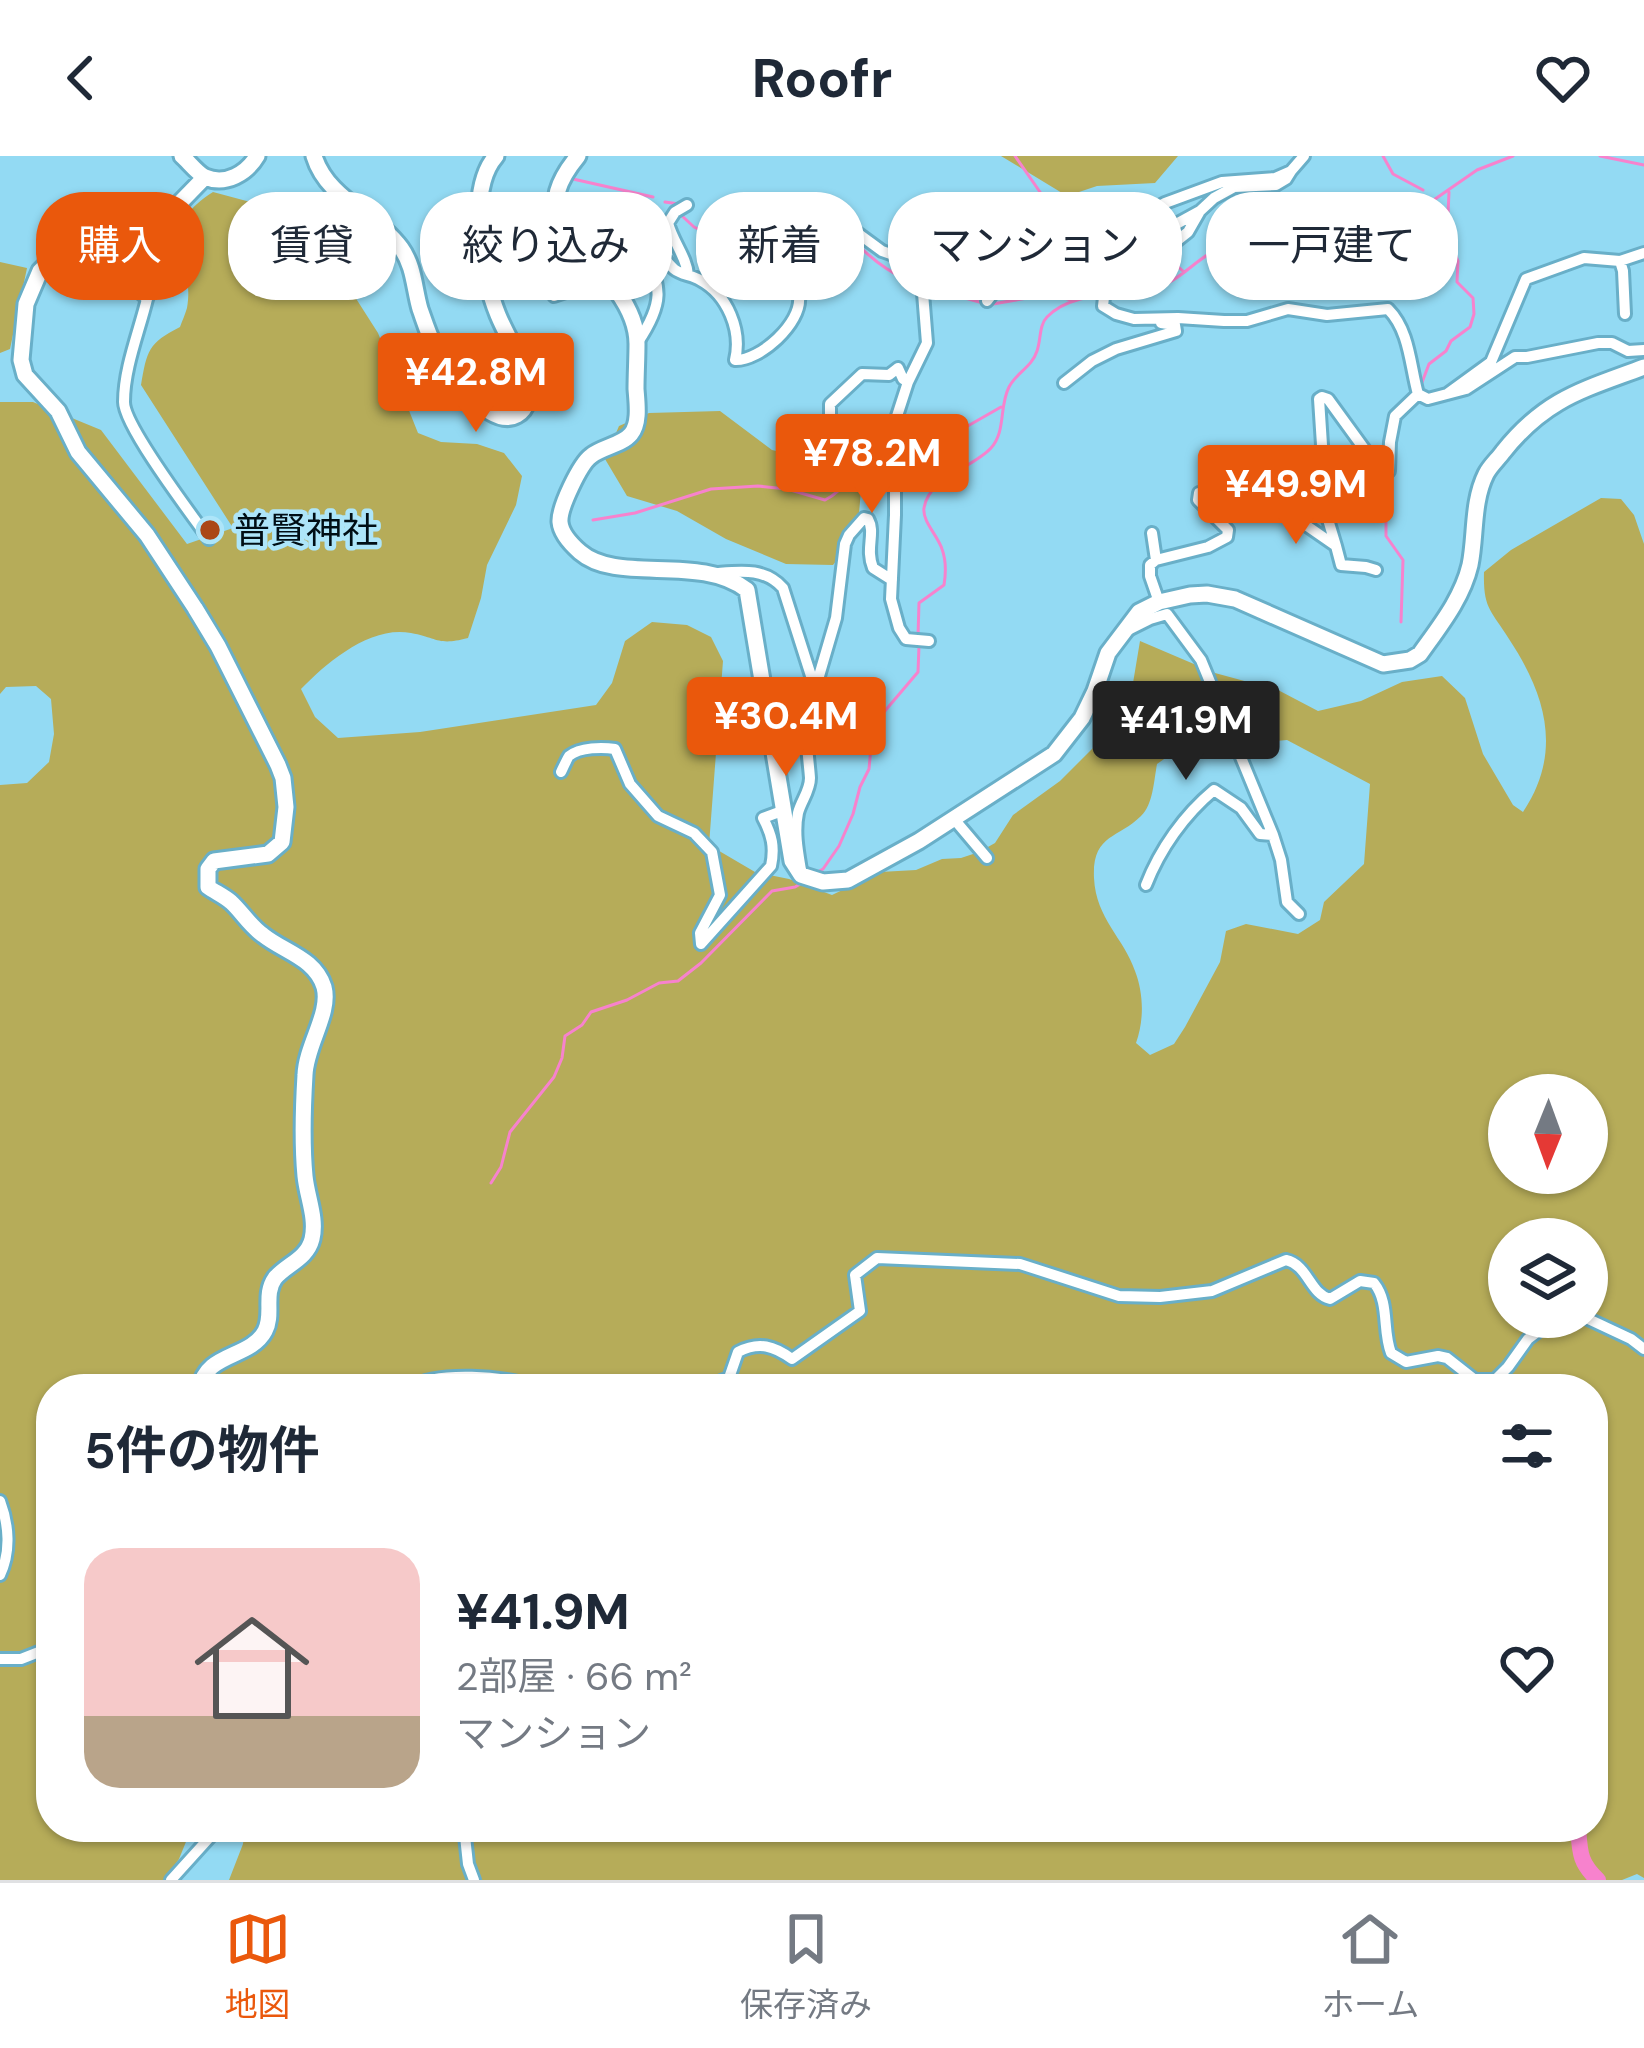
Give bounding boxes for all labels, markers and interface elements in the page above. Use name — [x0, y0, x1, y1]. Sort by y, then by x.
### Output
text: Roofr — [752, 43, 892, 114]
icon: back — [48, 45, 114, 111]
icon: heart — [1530, 45, 1596, 111]
chip: 購入 — [36, 192, 204, 300]
chip: 賃貸 — [228, 192, 396, 300]
chip: 絞り込み — [420, 192, 672, 300]
chip: 新着 — [696, 192, 864, 300]
chip: マンション — [888, 192, 1182, 300]
chip: 一戸建て — [1206, 192, 1458, 300]
pin: ¥42.8M — [378, 333, 574, 435]
text: ¥42.8M — [405, 346, 547, 397]
pin: ¥78.2M — [774, 414, 970, 516]
text: ¥78.2M — [803, 427, 941, 478]
pin: ¥49.9M — [1198, 445, 1394, 547]
text: ¥49.9M — [1225, 458, 1367, 509]
place label: 普賢神社 — [234, 507, 378, 554]
marker: 普賢神社 — [197, 517, 223, 543]
pin: ¥30.4M — [688, 677, 884, 779]
pin: ¥41.9M — [1088, 681, 1284, 783]
text: ¥30.4M — [714, 690, 858, 741]
text: ¥41.9M — [1120, 694, 1252, 745]
north arrow — [1488, 1074, 1608, 1194]
map controls — [1488, 1074, 1608, 1338]
button: layers — [1488, 1218, 1608, 1338]
icon: filters — [1494, 1413, 1560, 1479]
text: 5件の物件 — [84, 1417, 320, 1484]
text: ¥41.9M — [456, 1578, 630, 1645]
icon: home — [180, 1596, 324, 1740]
icon: heart — [1494, 1635, 1560, 1701]
text: 2部屋 · 66 m² — [456, 1651, 692, 1702]
text: マンション — [456, 1708, 651, 1759]
tab: 地図 — [225, 1906, 291, 2026]
tab: 保存済み — [740, 1906, 872, 2026]
tab: ホーム — [1321, 1906, 1419, 2026]

